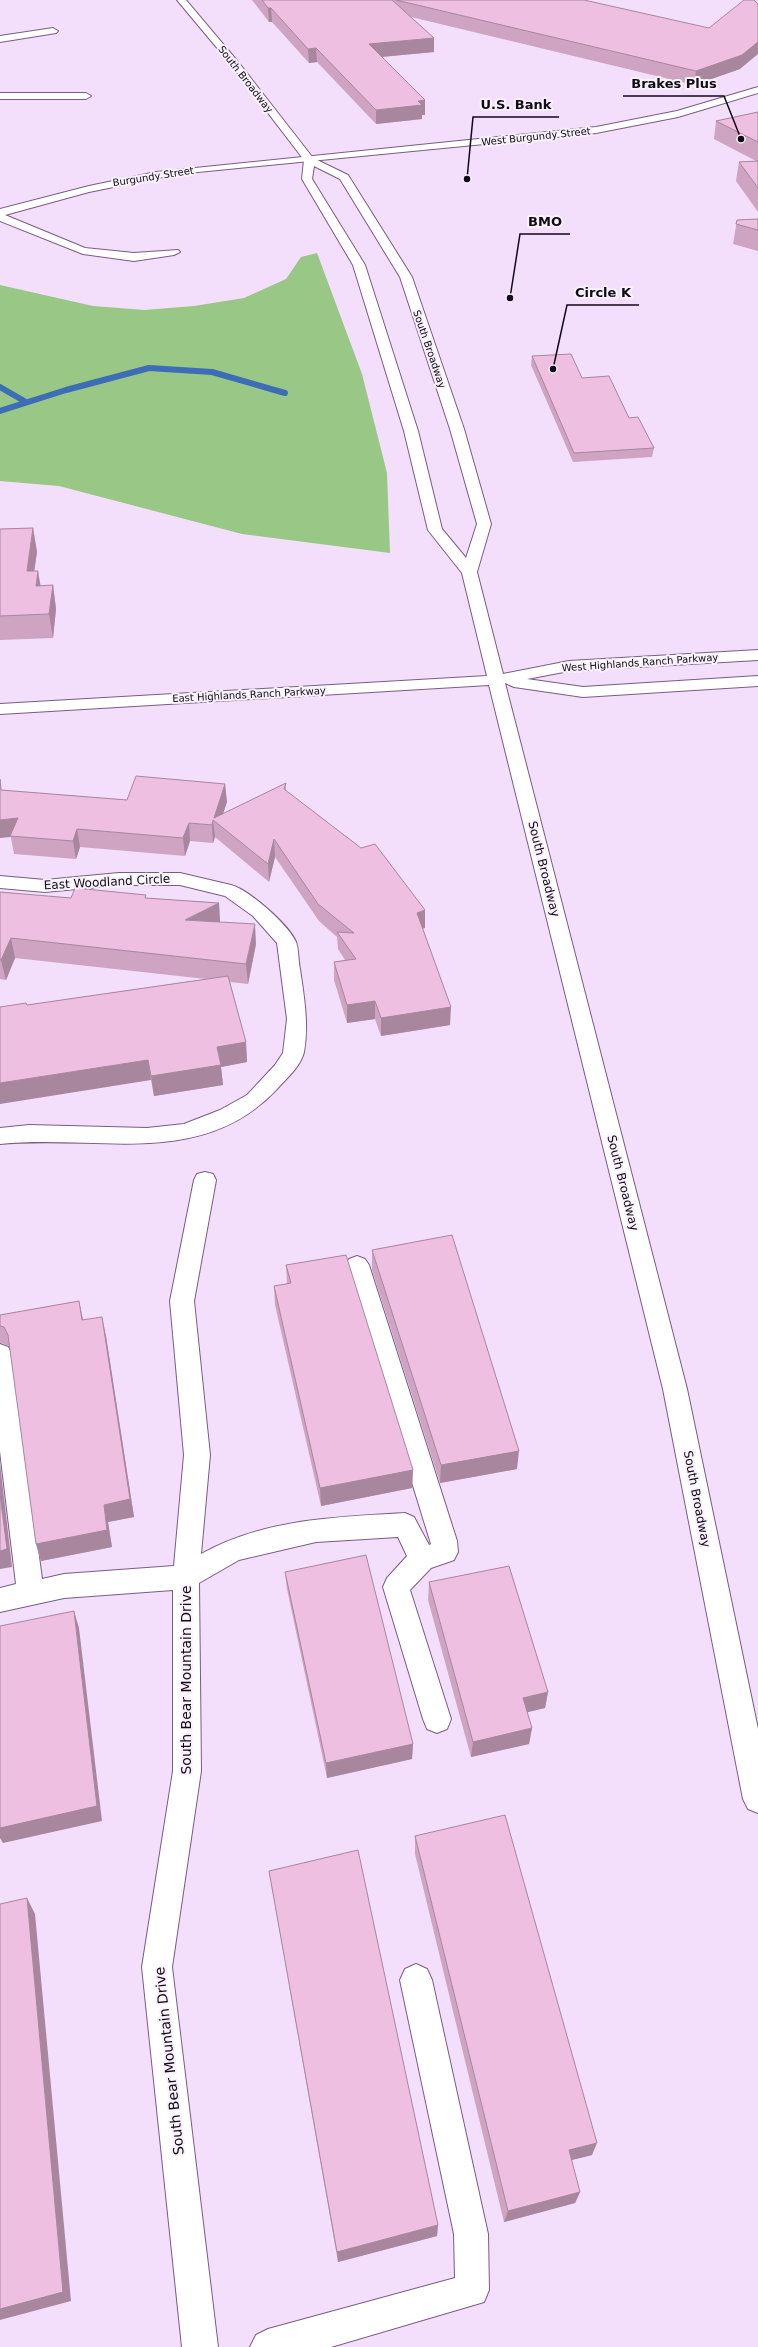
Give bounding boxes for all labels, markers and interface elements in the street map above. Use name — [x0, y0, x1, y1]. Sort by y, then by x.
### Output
street label: South Broadway — [216, 44, 275, 115]
callout: Brakes Plus — [623, 71, 724, 96]
text: Brakes Plus — [631, 76, 717, 91]
callout: U.S. Bank — [473, 92, 559, 117]
text: U.S. Bank — [481, 97, 552, 112]
street label: West Burgundy Street — [481, 125, 591, 148]
street label: Burgundy Street — [112, 165, 194, 188]
callout: BMO — [520, 209, 570, 234]
text: BMO — [528, 214, 562, 229]
callout: Circle K — [567, 280, 639, 305]
text: Circle K — [575, 285, 632, 300]
street label: South Broadway — [411, 309, 448, 390]
street label: West Highlands Ranch Parkway — [561, 652, 719, 673]
street label: East Highlands Ranch Parkway — [172, 685, 326, 704]
street label: South Broadway — [525, 820, 563, 918]
street label: East Woodland Circle — [43, 872, 171, 892]
street label: South Broadway — [604, 1134, 642, 1232]
street label: South Broadway — [681, 1449, 713, 1549]
street label: South Bear Mountain Drive — [178, 1585, 194, 1775]
street label: South Bear Mountain Drive — [151, 1966, 187, 2156]

